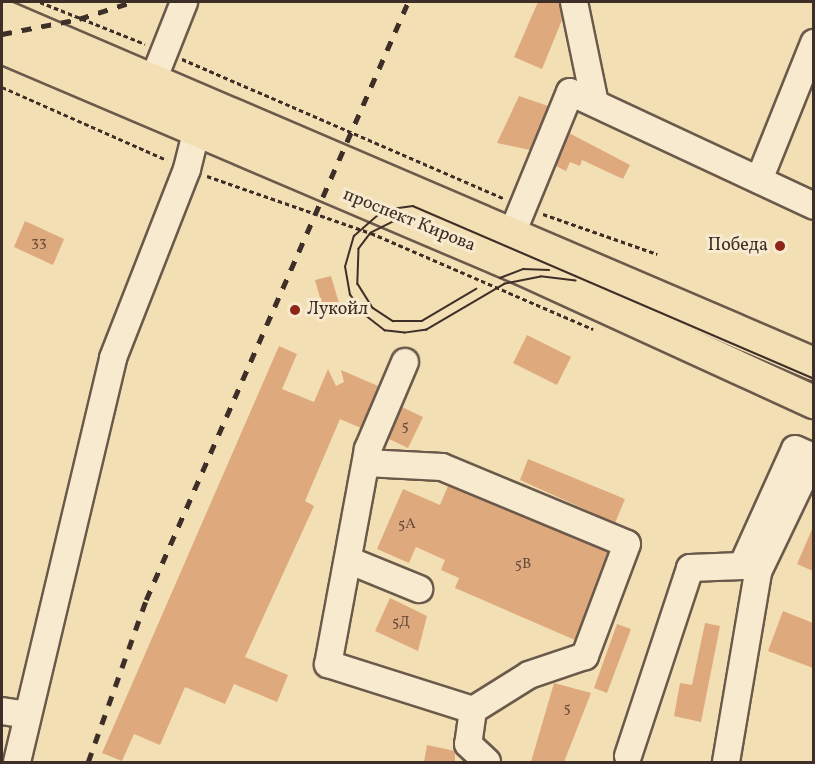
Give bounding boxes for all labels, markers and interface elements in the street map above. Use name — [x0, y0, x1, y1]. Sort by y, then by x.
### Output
street label: проспект Кирова — [340, 185, 478, 257]
house number: 33 — [31, 234, 47, 252]
place label: Победа — [708, 235, 768, 257]
marker: Победа — [773, 239, 787, 253]
place label: Лукойл — [307, 299, 368, 321]
marker: Лукойл — [288, 303, 302, 317]
house number: 5 — [401, 418, 409, 436]
house number: 5А — [398, 516, 416, 534]
house number: 5В — [515, 556, 531, 574]
house number: 5Д — [392, 614, 410, 632]
house number: 5 — [563, 700, 571, 718]

